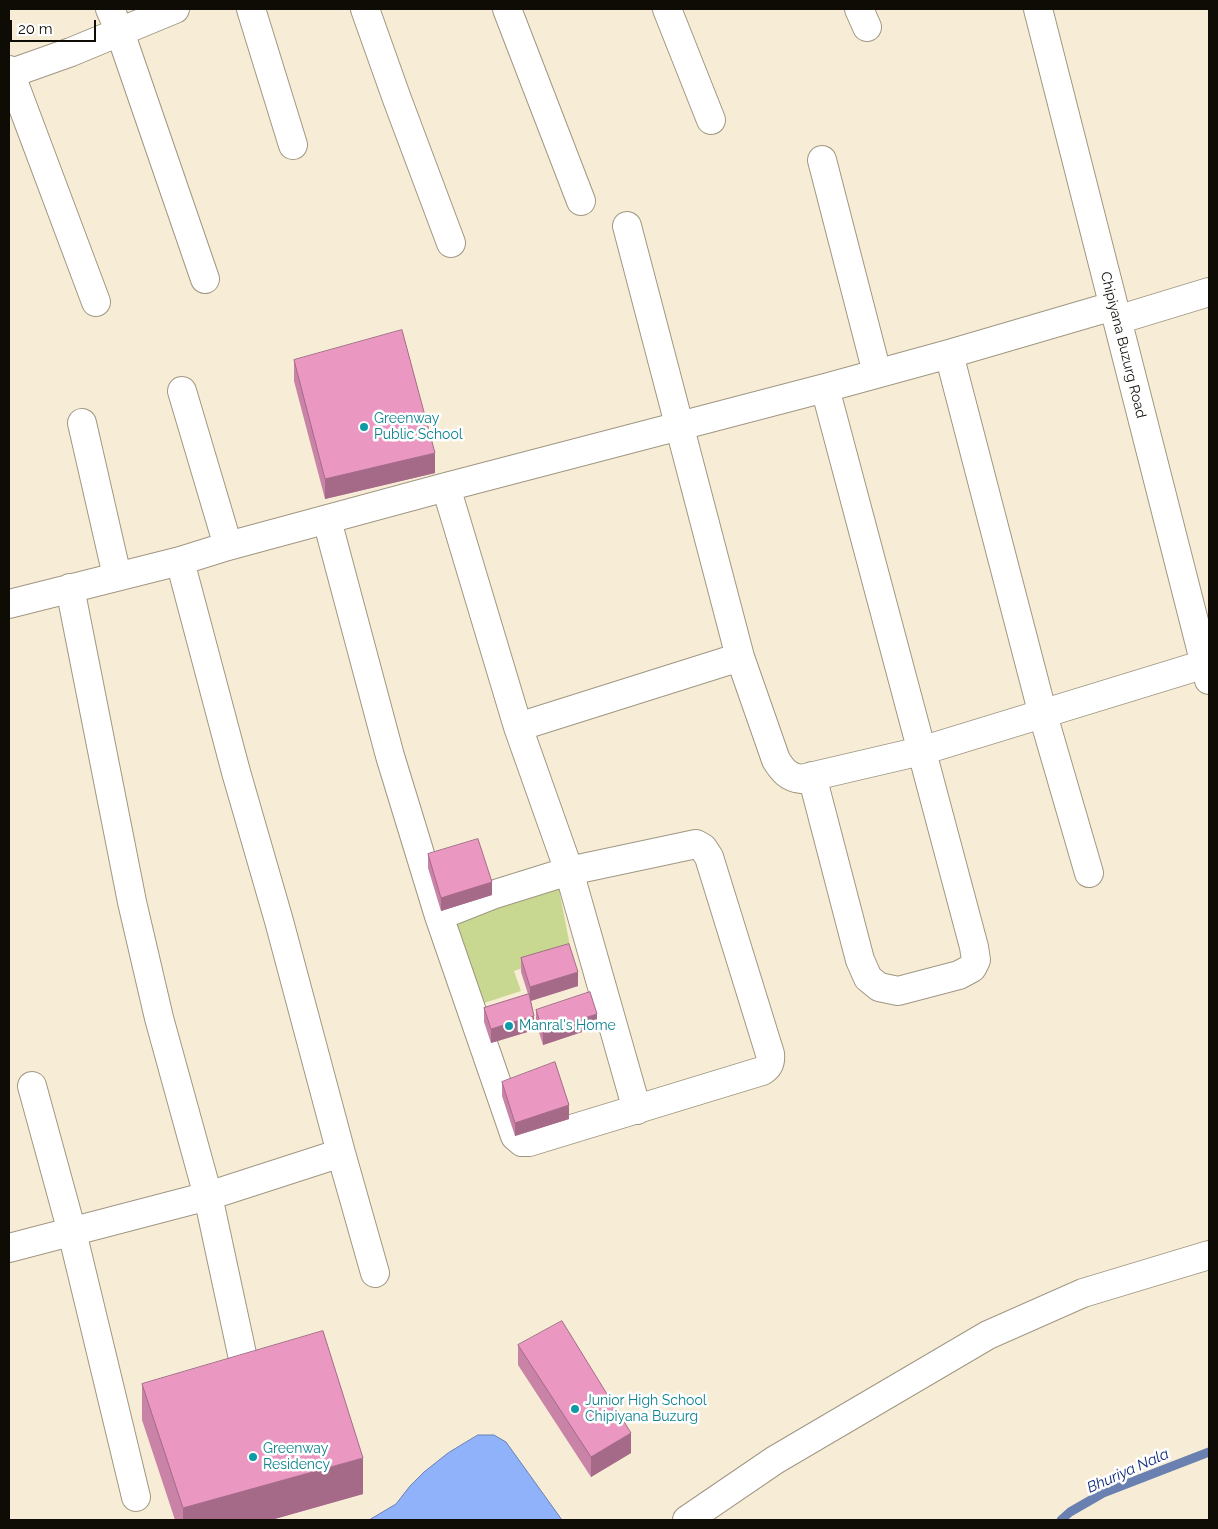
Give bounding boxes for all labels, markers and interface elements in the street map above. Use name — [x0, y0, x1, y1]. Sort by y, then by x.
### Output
scale bar — [12, 10, 99, 42]
text: 20 m — [18, 20, 53, 38]
street label: Chipiyana Buzurg Road — [1097, 270, 1149, 420]
place label: Greenway Public School — [374, 411, 463, 444]
marker: Greenway Public School — [358, 421, 370, 433]
place label: Manral's Home — [519, 1018, 616, 1034]
marker: Manral's Home — [503, 1020, 515, 1032]
place label: Junior High School Chipiyana Buzurg — [585, 1393, 707, 1425]
marker: Junior High School Chipiyana Buzurg — [569, 1403, 581, 1415]
place label: Greenway Residency — [263, 1441, 330, 1474]
water label: Bhuriya Nala — [1084, 1445, 1172, 1497]
marker: Greenway Residency — [247, 1451, 259, 1463]

